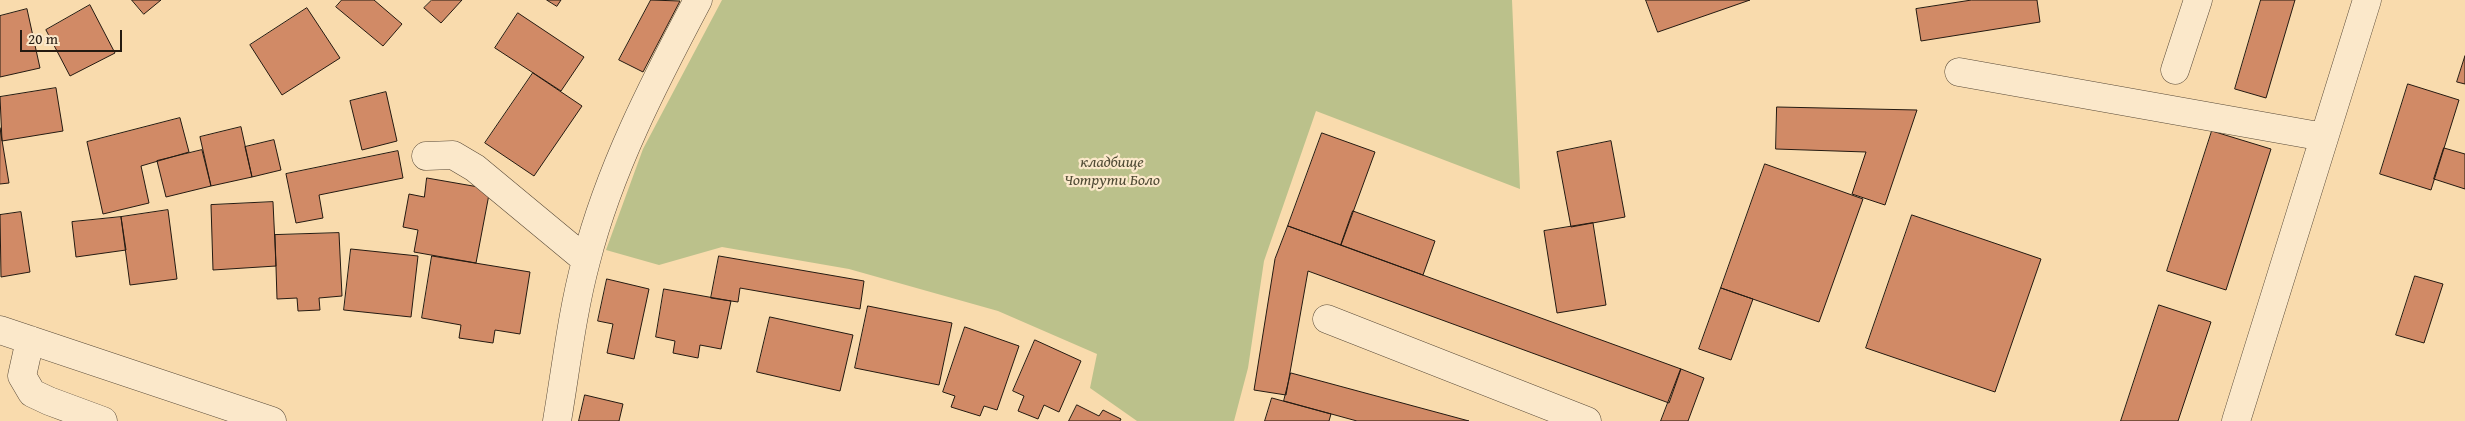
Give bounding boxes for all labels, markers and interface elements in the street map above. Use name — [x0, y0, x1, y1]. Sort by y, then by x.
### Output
scale bar — [22, 20, 125, 52]
text: 20 m — [28, 28, 58, 49]
park label: кладбище Чотрути Боло — [1064, 153, 1160, 191]

